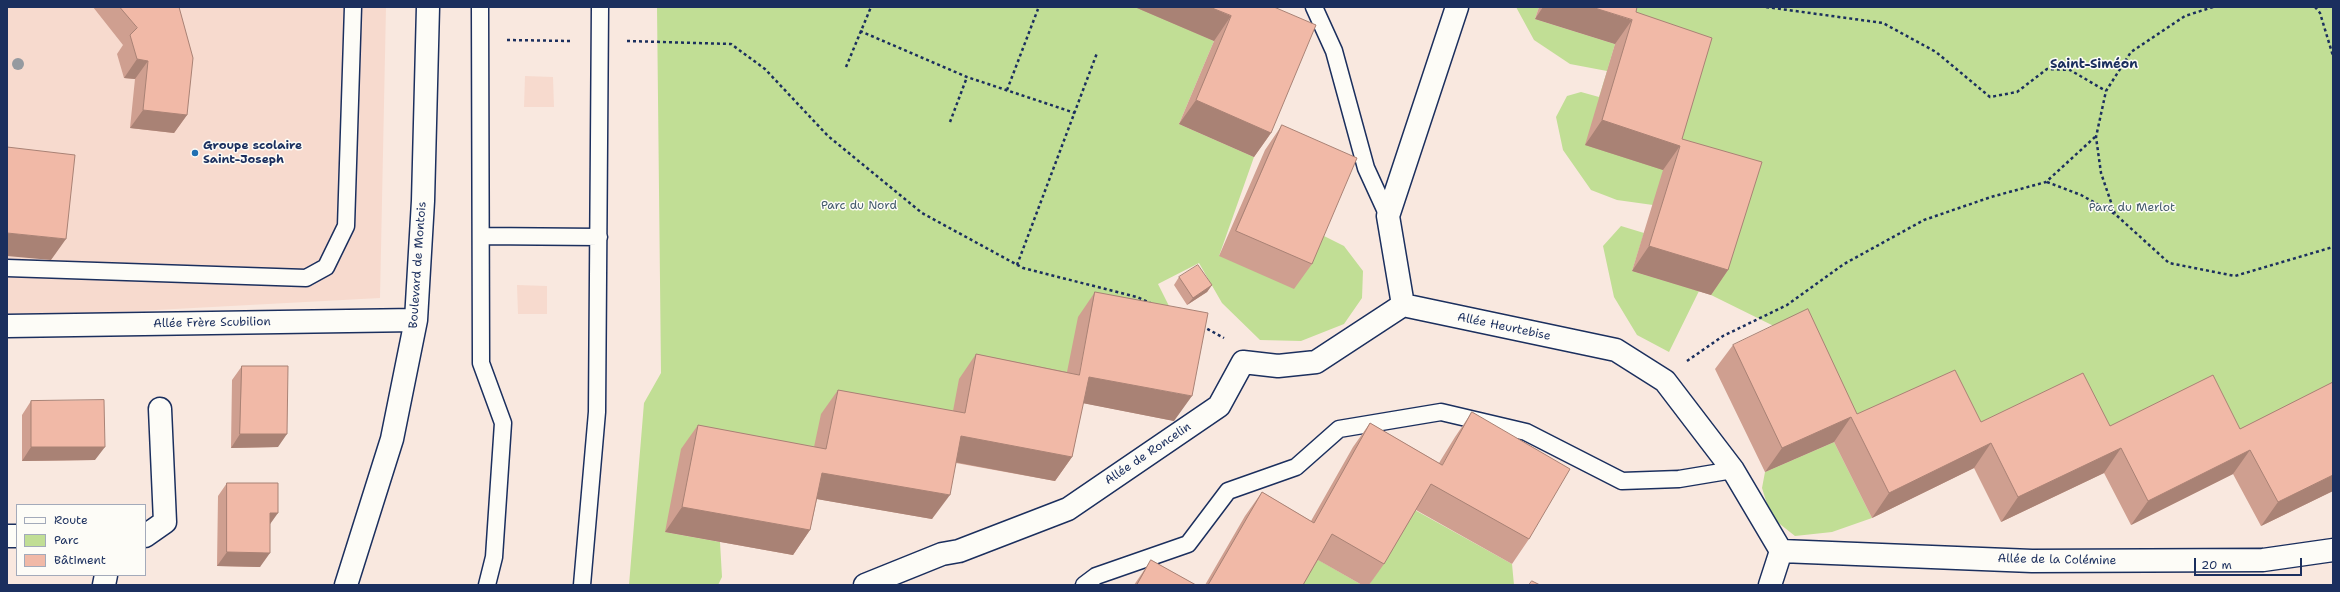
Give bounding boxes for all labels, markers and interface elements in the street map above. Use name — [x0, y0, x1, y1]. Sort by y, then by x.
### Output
district label: Saint-Siméon — [2050, 57, 2138, 73]
place label: Groupe scolaire Saint-Joseph — [203, 139, 302, 167]
marker: Groupe scolaire Saint-Joseph — [190, 148, 200, 158]
park label: Parc du Nord — [821, 199, 897, 213]
street label: Boulevard de Montois — [406, 201, 430, 329]
park label: Parc du Merlot — [2089, 201, 2175, 215]
street label: Allée Heurtebise — [1456, 310, 1552, 344]
street label: Allée Frère Scubilion — [153, 315, 271, 331]
street label: Allée de Roncelin — [1102, 420, 1194, 488]
legend — [16, 504, 146, 576]
text: Route — [54, 512, 88, 528]
text: Parc — [54, 532, 79, 548]
scale bar — [2196, 550, 2304, 576]
text: Bâtiment — [54, 552, 106, 568]
street label: Allée de la Colémine — [1997, 552, 2117, 568]
text: 20 m — [2201, 557, 2232, 573]

